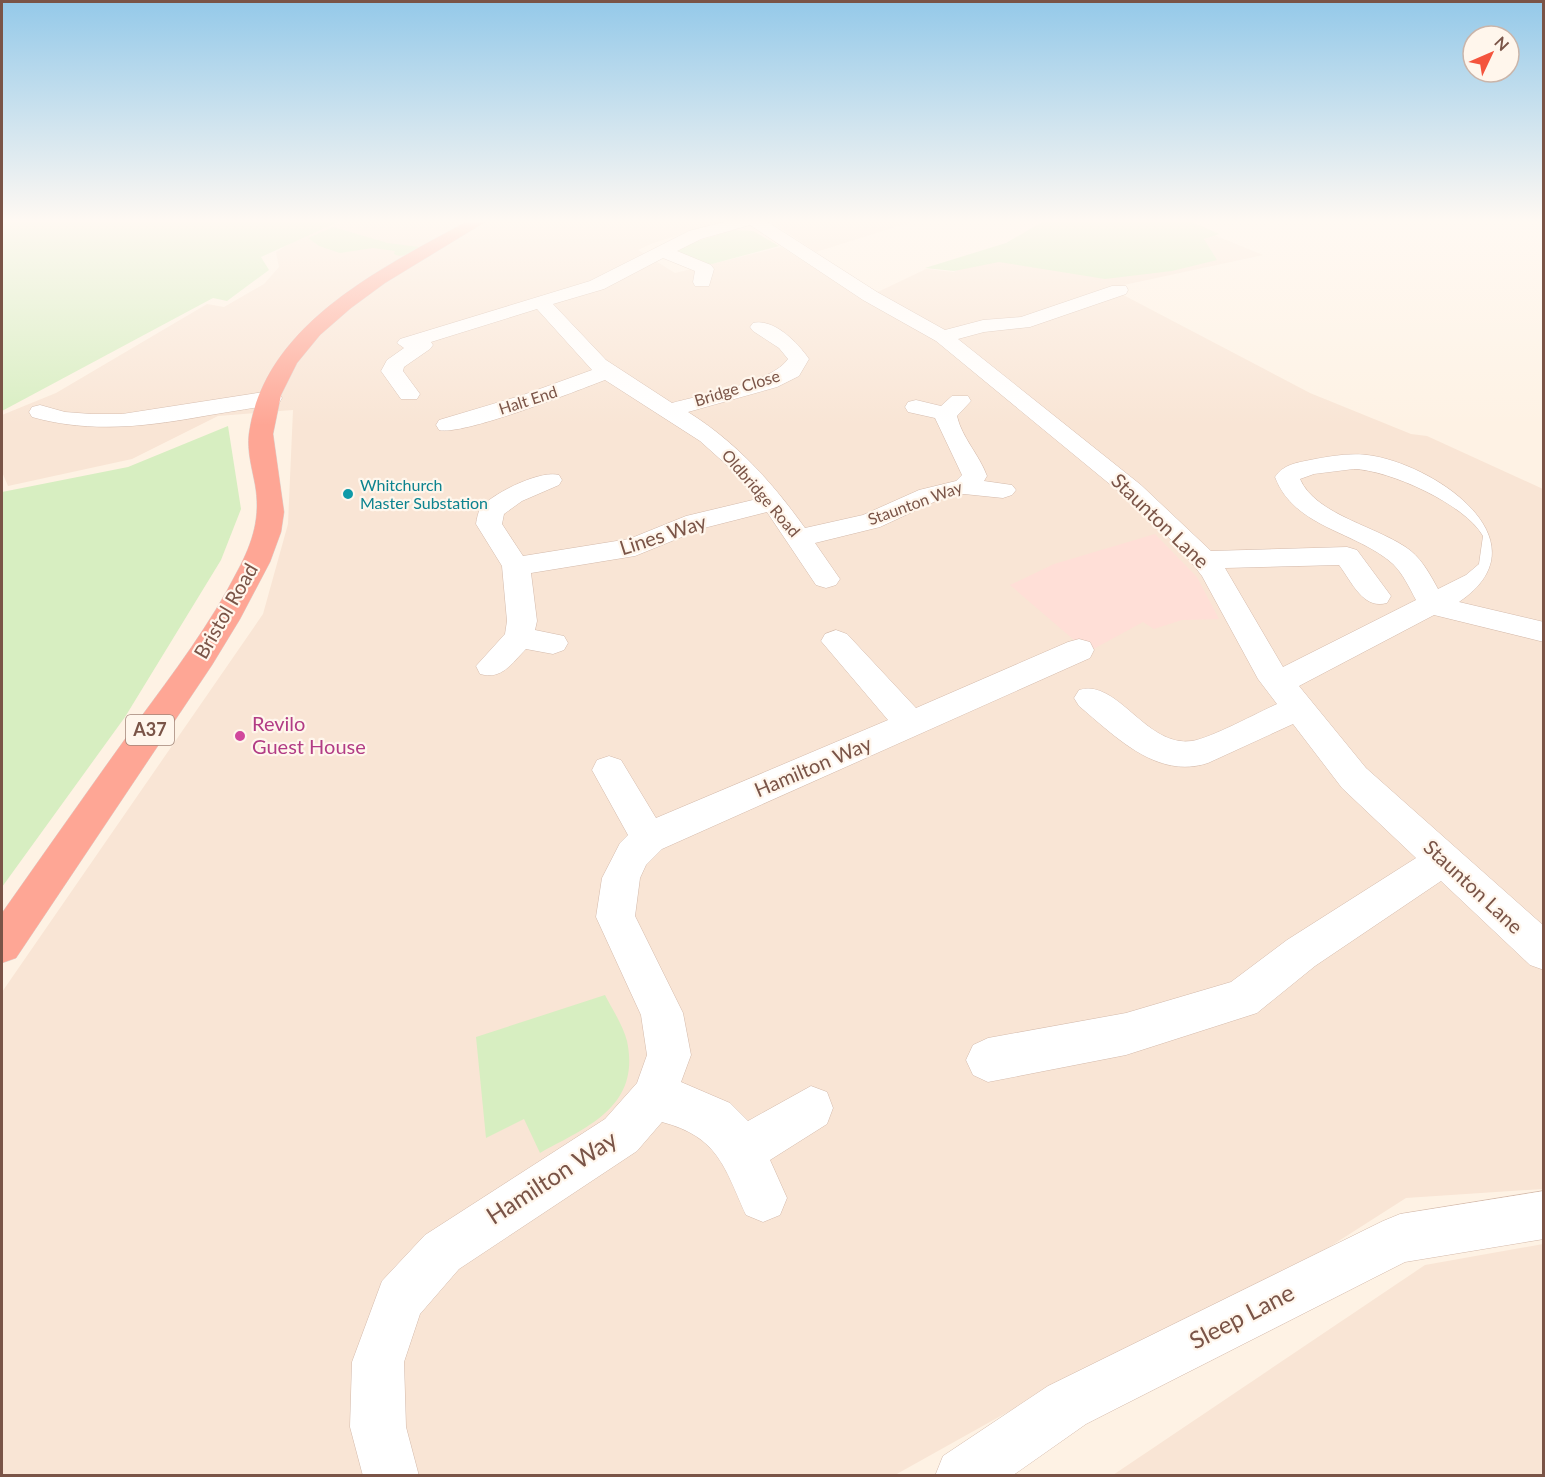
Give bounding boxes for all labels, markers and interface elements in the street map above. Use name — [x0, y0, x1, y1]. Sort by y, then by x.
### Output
north arrow — [1461, 24, 1521, 84]
text: N — [1491, 32, 1513, 54]
street label: Bridge Close — [692, 366, 782, 410]
street label: Halt End — [496, 381, 560, 418]
street label: Oldbridge Road — [718, 445, 804, 540]
street label: Staunton Lane — [1107, 468, 1214, 573]
place label: Whitchurch Master Substation — [360, 475, 488, 512]
street label: Staunton Way — [865, 476, 965, 528]
marker: Whitchurch Master Substation — [341, 487, 355, 501]
street label: Lines Way — [616, 509, 710, 559]
street label: Bristol Road — [188, 559, 262, 662]
place label: Revilo Guest House — [252, 711, 366, 758]
road number: A37 — [126, 715, 174, 745]
marker: Revilo Guest House — [233, 729, 247, 743]
street label: Hamilton Way — [750, 730, 875, 802]
street label: Staunton Lane — [1419, 834, 1528, 938]
street label: Hamilton Way — [480, 1123, 622, 1230]
street label: Sleep Lane — [1184, 1277, 1299, 1354]

